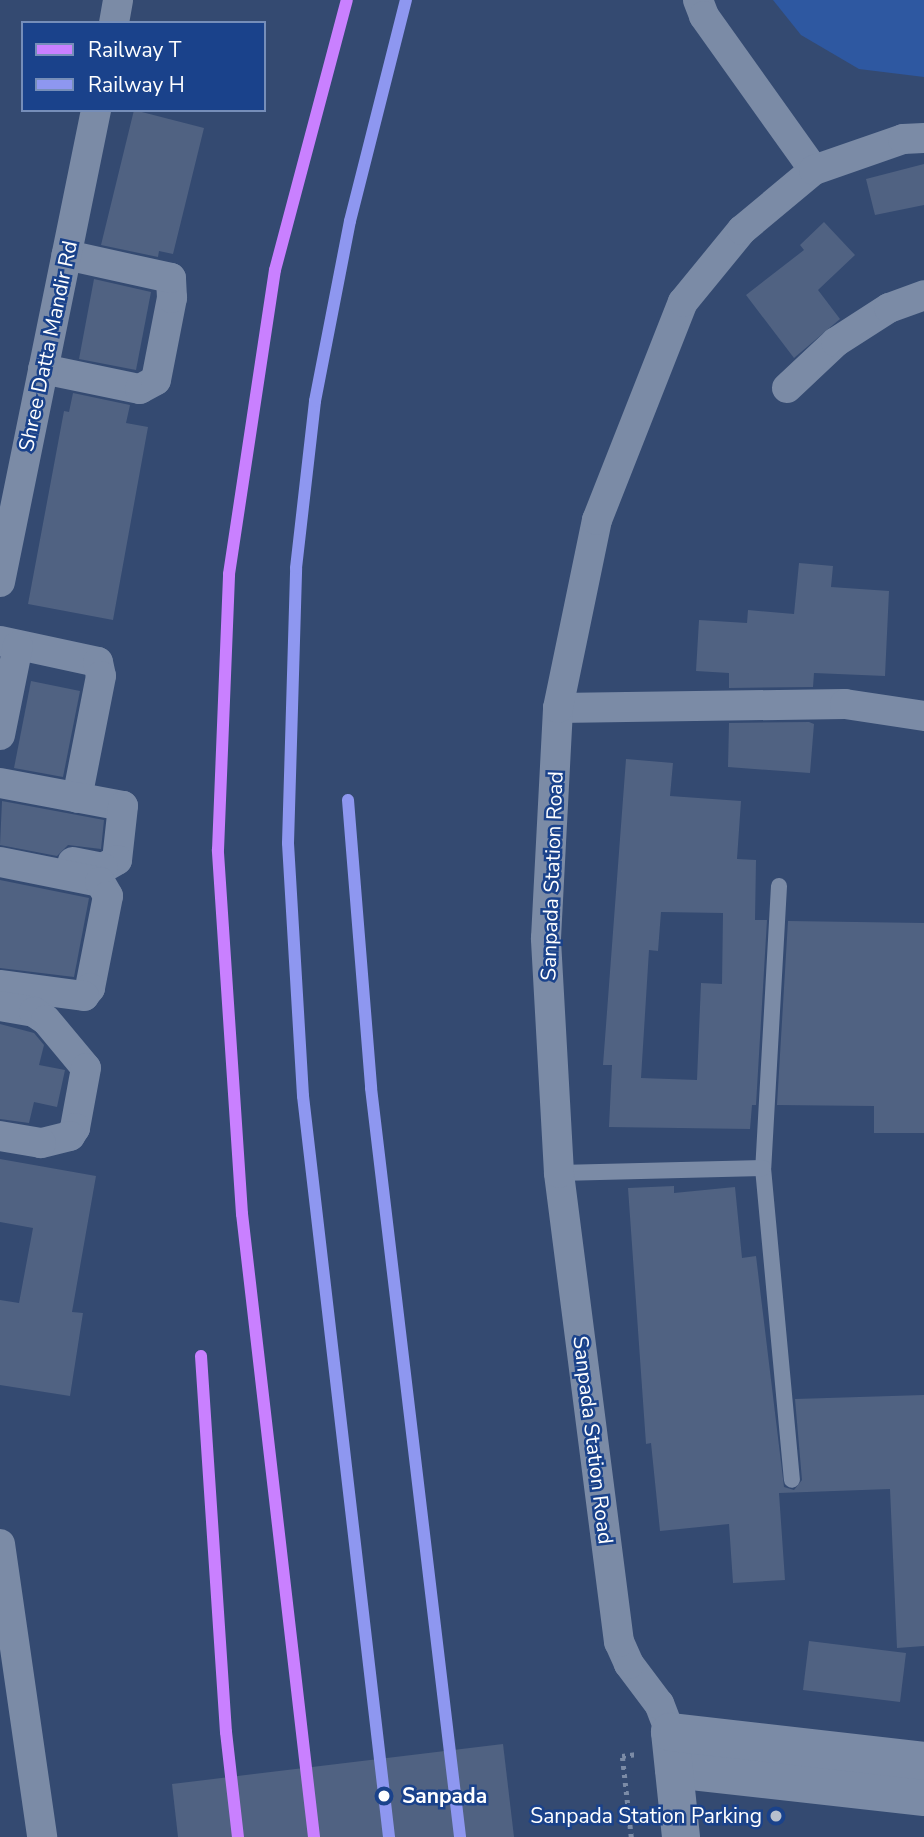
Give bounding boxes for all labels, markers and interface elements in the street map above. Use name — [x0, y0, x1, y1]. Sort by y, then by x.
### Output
legend — [21, 21, 266, 112]
text: Railway T — [88, 36, 181, 64]
text: Railway H — [88, 71, 185, 99]
street label: Shree Datta Mandir Rd — [13, 238, 83, 454]
street label: Sanpada Station Road — [536, 771, 568, 981]
street label: Sanpada Station Road — [568, 1334, 618, 1546]
place label: Sanpada — [402, 1783, 487, 1809]
marker: Sanpada — [372, 1784, 396, 1808]
place label: Sanpada Station Parking — [530, 1803, 762, 1829]
marker: Sanpada Station Parking — [768, 1808, 784, 1824]

